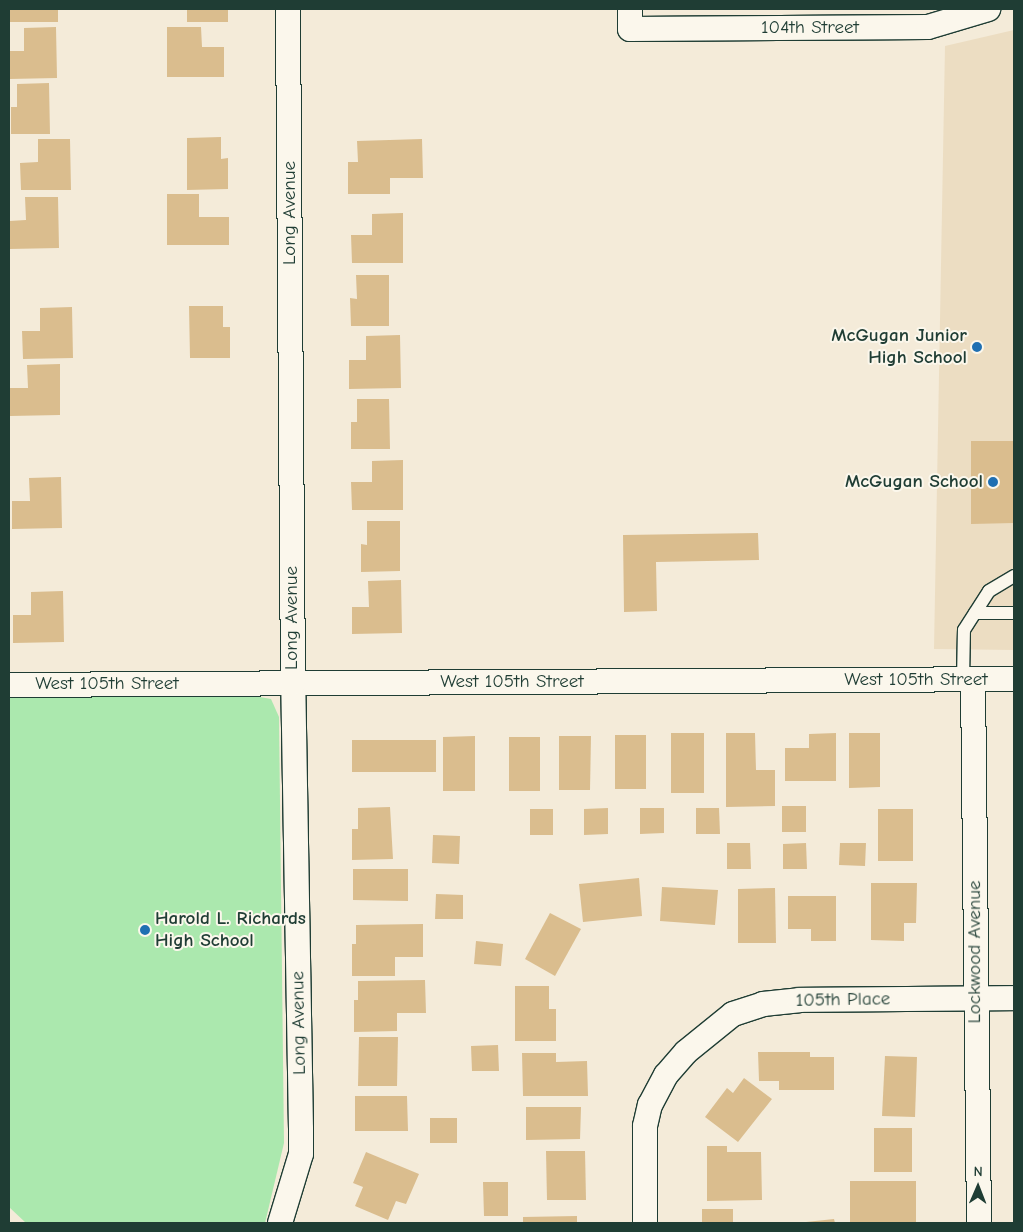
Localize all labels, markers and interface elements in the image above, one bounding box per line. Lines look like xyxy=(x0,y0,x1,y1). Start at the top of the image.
street label: 104th Street xyxy=(761,17,859,39)
street label: Long Avenue xyxy=(279,161,301,265)
place label: McGugan Junior High School xyxy=(831,325,967,369)
marker: McGugan Junior High School xyxy=(971,341,983,353)
place label: McGugan School xyxy=(845,471,983,493)
marker: McGugan School xyxy=(987,476,999,488)
street label: Long Avenue xyxy=(281,566,303,670)
street label: West 105th Street xyxy=(844,669,988,691)
street label: West 105th Street xyxy=(440,671,584,693)
street label: West 105th Street xyxy=(35,673,179,695)
street label: Lockwood Avenue xyxy=(964,881,986,1023)
place label: Harold L. Richards High School xyxy=(155,908,306,952)
marker: Harold L. Richards High School xyxy=(139,924,151,936)
street label: Long Avenue xyxy=(287,971,311,1075)
street label: 105th Place xyxy=(795,988,891,1012)
north arrow xyxy=(953,1162,1003,1212)
text: N xyxy=(974,1163,983,1180)

